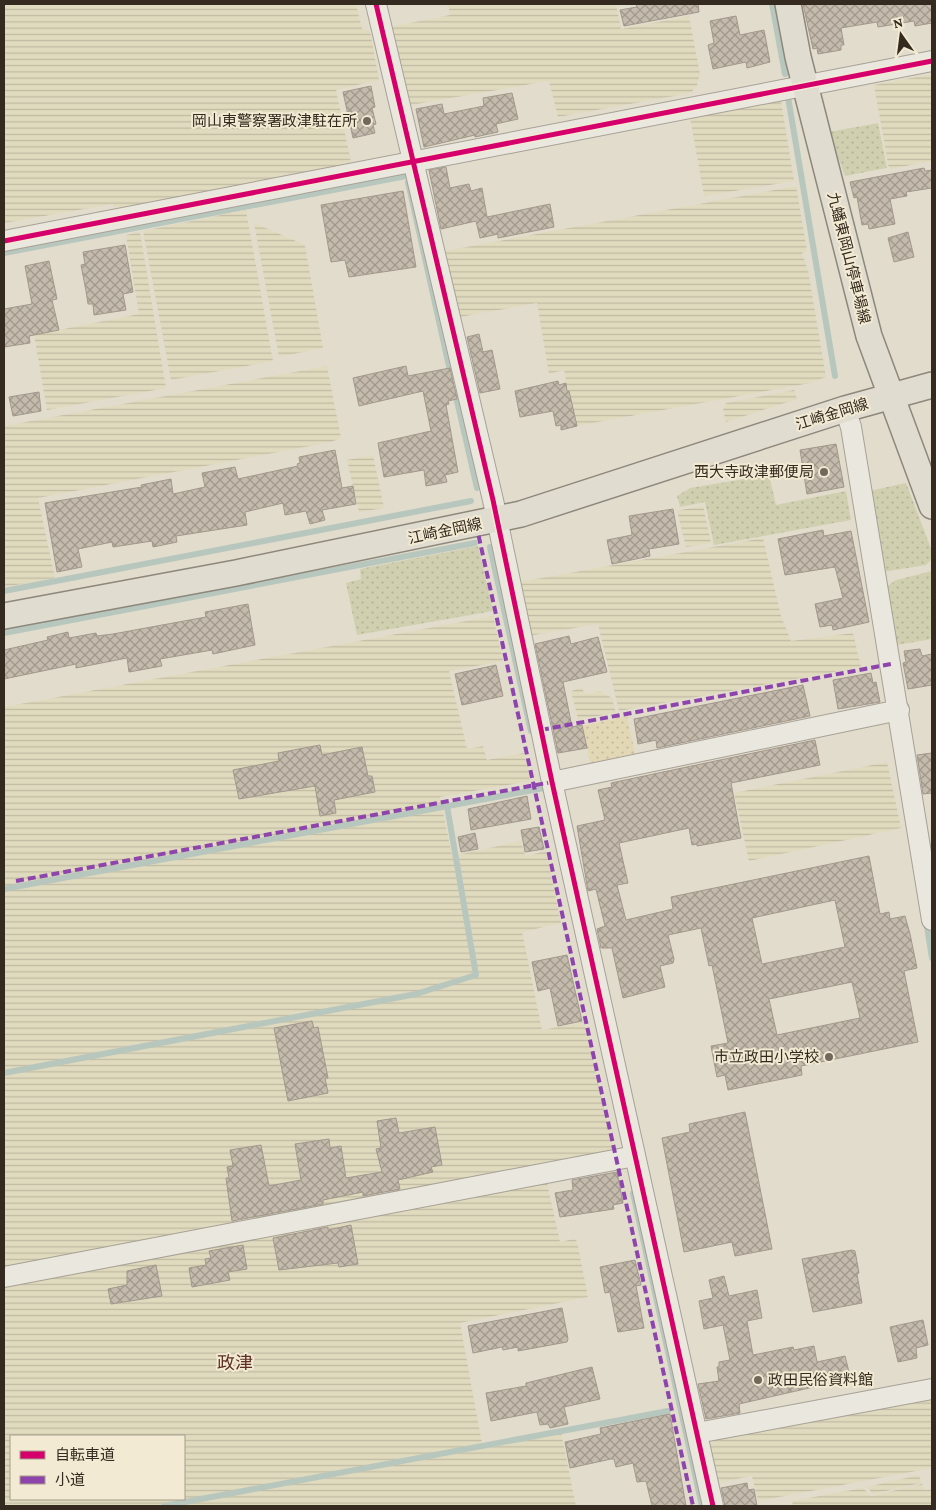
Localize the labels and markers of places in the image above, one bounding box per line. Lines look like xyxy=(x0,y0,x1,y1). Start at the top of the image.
place label: 岡山東警察署政津駐在所 xyxy=(192,113,357,129)
marker: 岡山東警察署政津駐在所 xyxy=(361,115,373,127)
place label: 西大寺政津郵便局 xyxy=(694,464,814,480)
marker: 西大寺政津郵便局 xyxy=(818,466,830,478)
place label: 市立政田小学校 xyxy=(714,1049,819,1065)
marker: 市立政田小学校 xyxy=(823,1051,835,1063)
place label: 政田民俗資料館 xyxy=(768,1371,873,1388)
marker: 政田民俗資料館 xyxy=(752,1374,764,1386)

